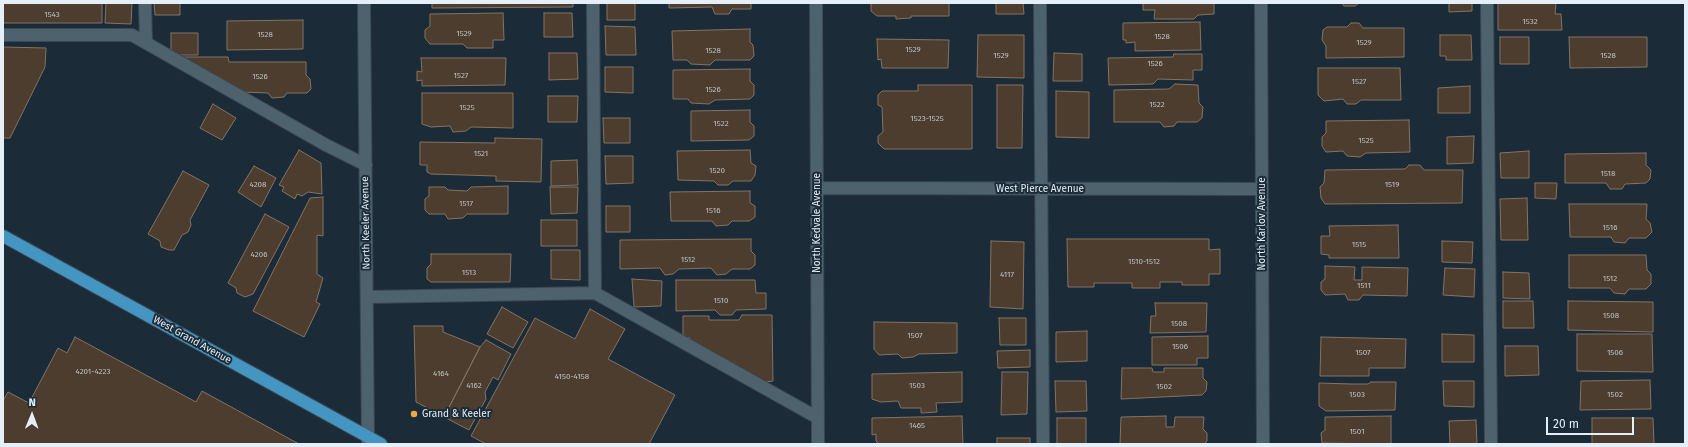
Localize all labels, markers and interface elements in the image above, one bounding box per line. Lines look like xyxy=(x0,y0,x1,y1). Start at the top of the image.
house number: 1543 xyxy=(44,10,60,20)
house number: 1532 xyxy=(1522,17,1538,27)
house number: 1529 xyxy=(456,29,472,39)
house number: 1528 xyxy=(257,30,273,40)
house number: 1528 xyxy=(1154,32,1170,42)
house number: 1529 xyxy=(1356,38,1372,48)
house number: 1529 xyxy=(905,45,921,55)
house number: 1528 xyxy=(705,46,721,56)
house number: 1529 xyxy=(993,51,1009,61)
house number: 1528 xyxy=(1600,51,1616,61)
house number: 1526 xyxy=(1147,59,1163,69)
house number: 1527 xyxy=(454,71,468,81)
house number: 1526 xyxy=(252,72,268,82)
house number: 1527 xyxy=(1352,77,1366,87)
house number: 1526 xyxy=(705,85,721,95)
house number: 1522 xyxy=(1149,100,1165,110)
house number: 1525 xyxy=(459,103,475,113)
house number: 1523-1525 xyxy=(910,114,944,124)
house number: 1522 xyxy=(713,119,729,129)
house number: 1525 xyxy=(1358,136,1374,146)
house number: 1521 xyxy=(474,149,488,159)
house number: 1520 xyxy=(709,166,725,176)
house number: 1518 xyxy=(1601,169,1615,179)
street label: North Kedvale Avenue xyxy=(811,173,823,273)
street label: North Keeler Avenue xyxy=(359,176,373,270)
street label: North Karlov Avenue xyxy=(1256,177,1268,271)
house number: 4208 xyxy=(250,180,266,190)
house number: 1519 xyxy=(1385,180,1399,190)
street label: West Pierce Avenue xyxy=(996,183,1084,195)
house number: 1517 xyxy=(459,199,473,209)
house number: 1516 xyxy=(706,206,720,216)
house number: 1516 xyxy=(1603,223,1617,233)
house number: 1515 xyxy=(1352,240,1366,250)
house number: 4206 xyxy=(251,250,267,260)
house number: 1512 xyxy=(681,255,695,265)
house number: 1510-1512 xyxy=(1128,257,1160,267)
house number: 1513 xyxy=(462,268,476,278)
house number: 4117 xyxy=(1000,270,1014,280)
house number: 1512 xyxy=(1603,274,1617,284)
house number: 1511 xyxy=(1357,281,1371,291)
house number: 1510 xyxy=(714,296,728,306)
house number: 1508 xyxy=(1603,311,1619,321)
street label: West Grand Avenue xyxy=(151,314,233,366)
house number: 1508 xyxy=(1171,319,1187,329)
house number: 1507 xyxy=(907,331,923,341)
house number: 1506 xyxy=(1172,342,1188,352)
house number: 1507 xyxy=(1355,348,1371,358)
house number: 1506 xyxy=(1607,348,1623,358)
house number: 4201-4223 xyxy=(76,367,110,377)
house number: 4164 xyxy=(433,369,449,379)
house number: 4150-4158 xyxy=(555,372,589,382)
house number: 4162 xyxy=(466,381,482,391)
house number: 1503 xyxy=(909,381,925,391)
house number: 1502 xyxy=(1156,382,1172,392)
house number: 1503 xyxy=(1349,390,1365,400)
house number: 1502 xyxy=(1607,390,1623,400)
north arrow xyxy=(12,395,52,435)
text: N xyxy=(28,396,36,409)
place label: Grand & Keeler xyxy=(422,408,491,420)
marker: Grand & Keeler xyxy=(409,409,419,419)
scale bar xyxy=(1548,409,1636,435)
text: 20 m xyxy=(1553,417,1579,431)
house number: 1465 xyxy=(909,421,925,431)
house number: 1501 xyxy=(1349,427,1365,437)

